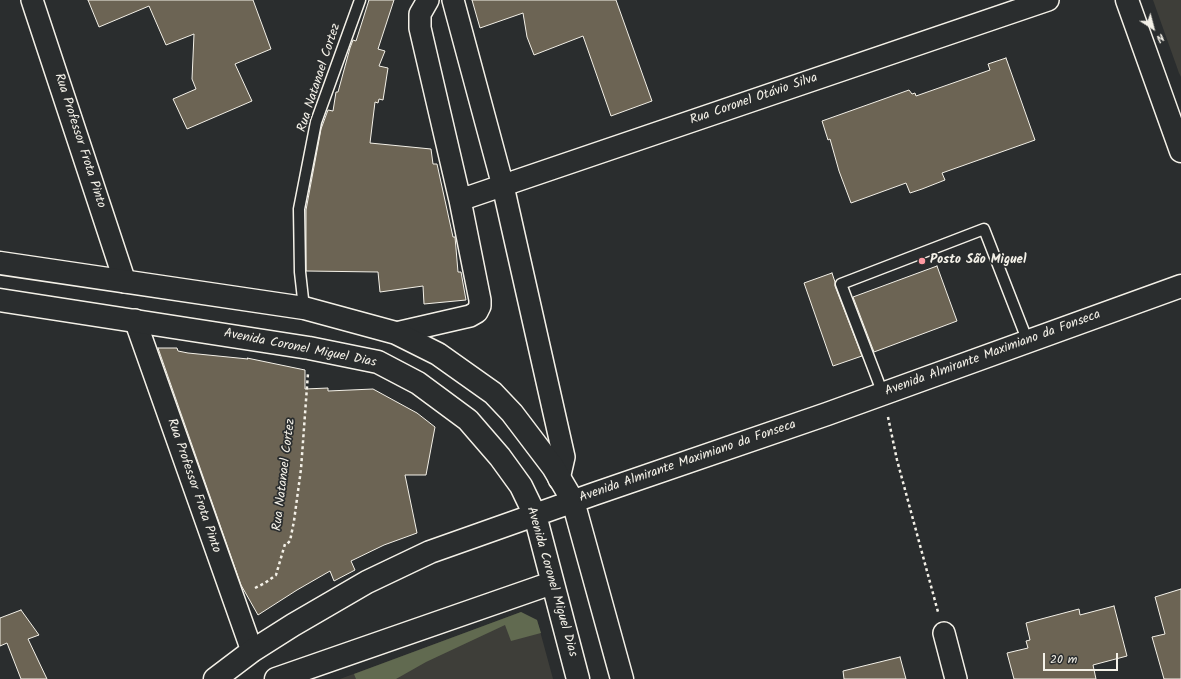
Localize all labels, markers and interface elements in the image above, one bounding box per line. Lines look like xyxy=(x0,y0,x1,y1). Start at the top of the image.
north arrow xyxy=(1133,8,1173,48)
street label: Rua Natanael Cortez xyxy=(295,22,345,134)
text: N xyxy=(1152,28,1168,47)
street label: Rua Coronel Otávio Silva xyxy=(688,71,820,129)
street label: Rua Professor Frota Pinto xyxy=(50,72,108,210)
place label: Posto São Miguel xyxy=(930,253,1026,269)
marker: Posto São Miguel xyxy=(917,256,927,266)
street label: Avenida Almirante Maximiano da Fonseca xyxy=(883,308,1103,400)
street label: Avenida Coronel Miguel Dias xyxy=(222,327,378,371)
street label: Rua Professor Frota Pinto xyxy=(163,417,223,555)
street label: Avenida Almirante Maximiano da Fonseca xyxy=(578,417,798,507)
street label: Rua Natanael Cortez xyxy=(270,418,300,532)
street label: Avenida Coronel Miguel Dias xyxy=(522,505,580,659)
scale bar xyxy=(1045,645,1120,671)
text: 20 m xyxy=(1050,650,1077,669)

